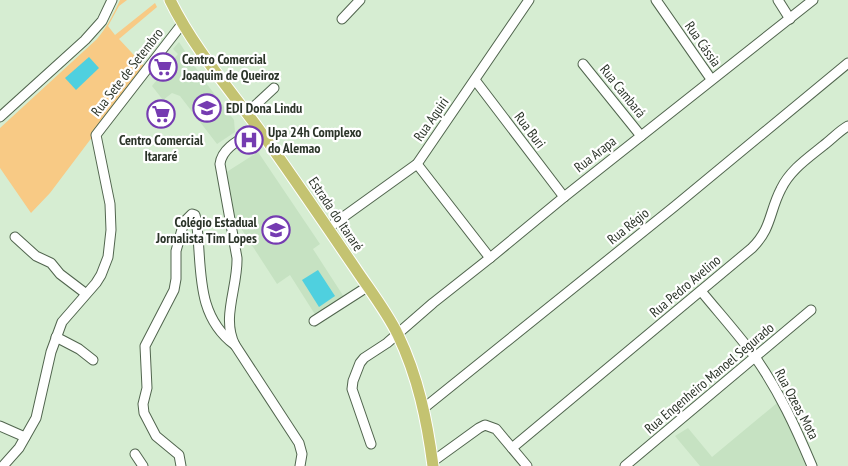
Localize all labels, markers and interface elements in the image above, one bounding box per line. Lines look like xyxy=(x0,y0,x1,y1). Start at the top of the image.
street label: Rua Cássia xyxy=(681,18,725,70)
street label: Rua Sete de Setembro xyxy=(87,24,167,120)
place label: Centro Comercial Joaquim de Queiroz xyxy=(181,50,279,84)
supermarket icon: Centro Comercial Joaquim de Queiroz xyxy=(148,52,178,82)
street label: Rua Cambará xyxy=(596,61,650,121)
school or university icon: EDI Dona Lindu xyxy=(192,93,222,123)
street label: Rua Aquiri xyxy=(409,94,453,144)
supermarket icon: Centro Comercial Itararé xyxy=(146,99,176,129)
place label: EDI Dona Lindu xyxy=(226,99,302,117)
street label: Rua Buri xyxy=(510,108,550,152)
place label: Upa 24h Complexo do Alemao xyxy=(268,123,362,157)
hospital icon: Upa 24h Complexo do Alemao xyxy=(234,125,264,155)
place label: Centro Comercial Itararé xyxy=(119,131,204,165)
street label: Rua Arapa xyxy=(570,132,620,176)
street label: Estrada do Itararé xyxy=(305,174,367,255)
street label: Rua Régio xyxy=(604,204,652,248)
place label: Colégio Estadual Jornalista Tim Lopes xyxy=(155,213,258,247)
school or university icon: Colégio Estadual Jornalista Tim Lopes xyxy=(261,215,291,245)
street label: Rua Pedro Avelino xyxy=(646,251,724,321)
street label: Rua Engenheiro Manoel Segurado xyxy=(641,319,777,437)
street label: Rua Ozeas Mota xyxy=(771,366,823,442)

